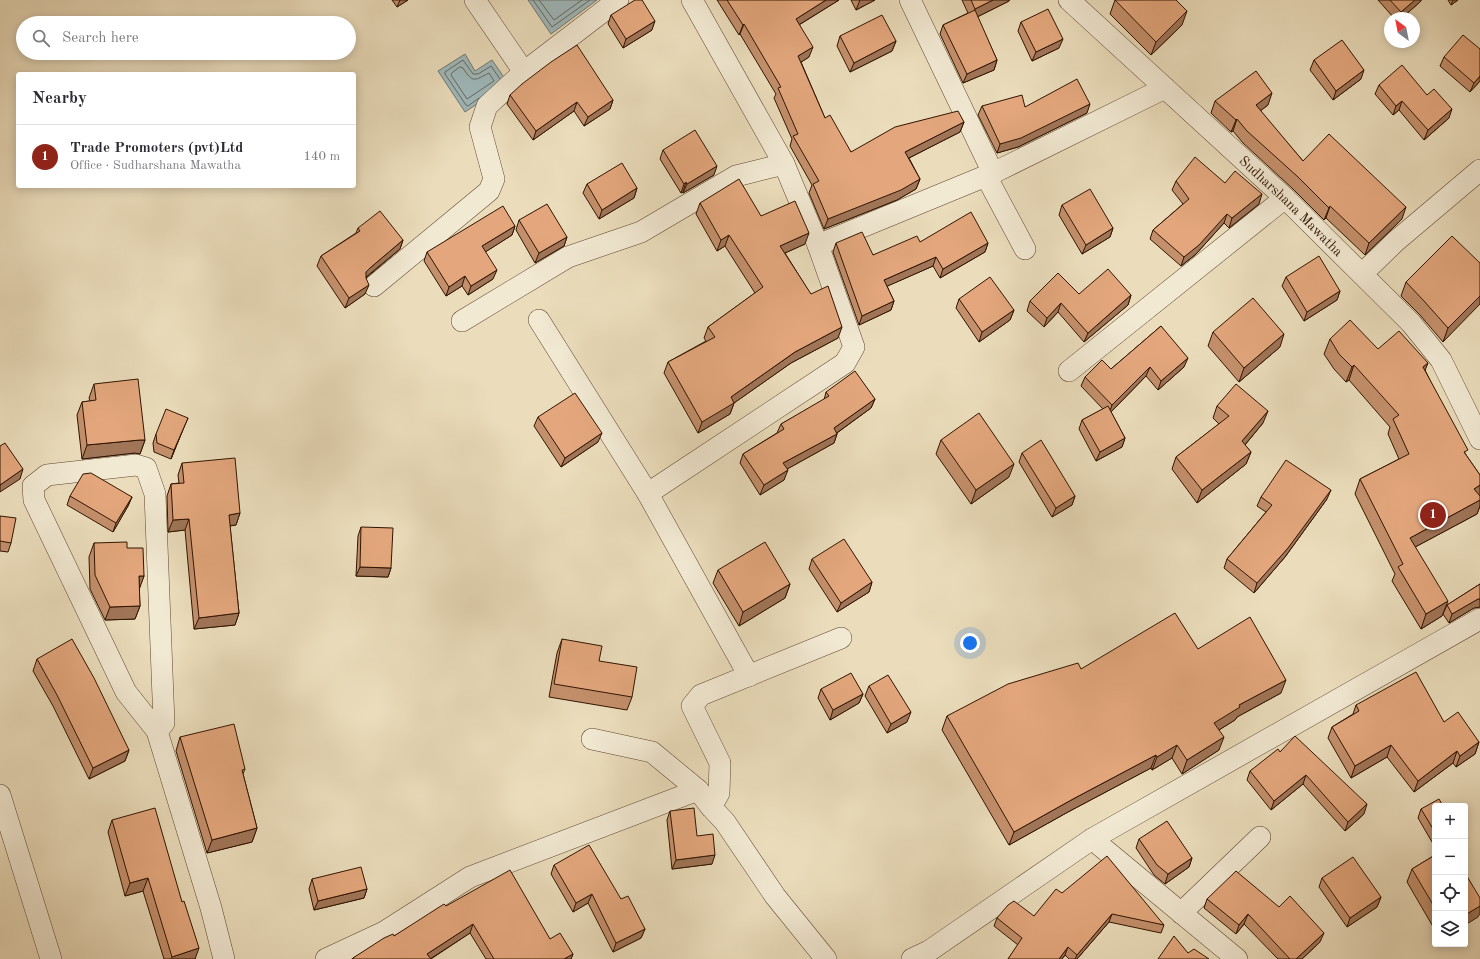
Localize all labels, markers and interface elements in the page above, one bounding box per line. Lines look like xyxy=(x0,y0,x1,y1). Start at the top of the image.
north arrow xyxy=(1384,12,1420,48)
search box xyxy=(16,16,356,60)
icon: search xyxy=(30,27,52,49)
text: Search here xyxy=(62,31,139,46)
text: Nearby xyxy=(32,90,87,107)
text: Trade Promoters (pvt)Ltd xyxy=(70,141,243,156)
text: 1 xyxy=(41,150,49,163)
text: 140 m xyxy=(303,150,340,163)
street label: Sudharshana Mawatha xyxy=(1236,154,1345,259)
text: Office · Sudharshana Mawatha xyxy=(70,159,241,172)
pin: 1 xyxy=(1420,500,1446,530)
your location xyxy=(960,633,980,653)
map controls xyxy=(1432,803,1468,947)
button: + xyxy=(1432,803,1468,839)
button: − xyxy=(1432,839,1468,875)
button: locate xyxy=(1432,875,1468,911)
button: layers xyxy=(1432,911,1468,947)

